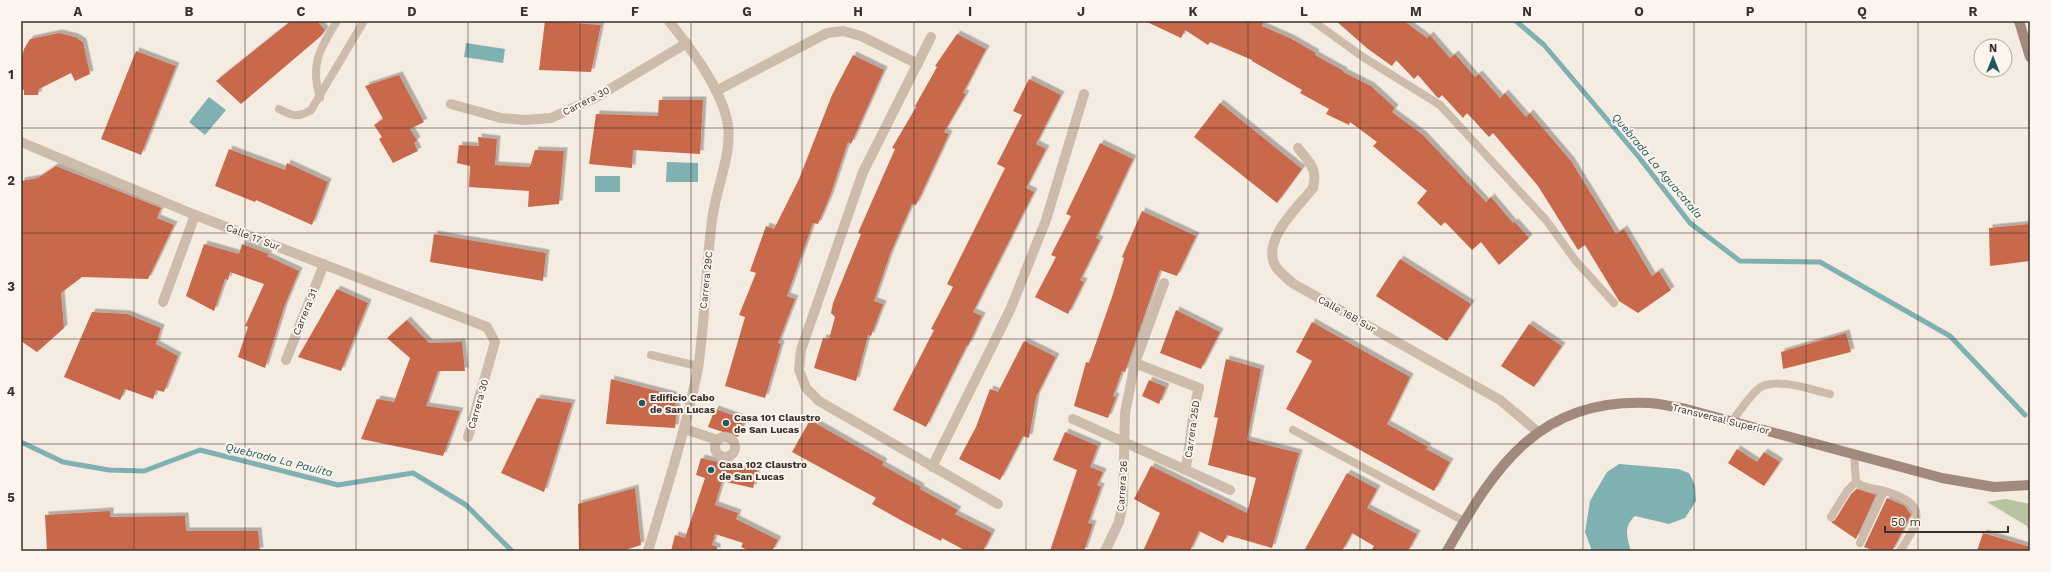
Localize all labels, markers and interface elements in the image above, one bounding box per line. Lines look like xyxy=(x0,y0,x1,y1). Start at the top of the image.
text: A xyxy=(74,4,83,19)
text: B xyxy=(185,4,194,19)
text: C xyxy=(297,4,306,19)
text: D xyxy=(407,4,417,19)
text: E xyxy=(520,4,528,19)
text: F xyxy=(631,4,639,19)
text: G xyxy=(742,4,752,19)
text: H xyxy=(853,4,863,19)
text: I xyxy=(968,4,972,19)
text: J xyxy=(1077,4,1085,19)
text: K xyxy=(1188,4,1198,19)
text: L xyxy=(1300,4,1308,19)
text: M xyxy=(1410,4,1422,19)
text: N xyxy=(1522,4,1532,19)
text: O xyxy=(1634,4,1644,19)
text: P xyxy=(1746,4,1755,19)
text: Q xyxy=(1857,4,1867,19)
text: R xyxy=(1969,4,1978,19)
north arrow xyxy=(1973,38,2013,78)
text: N xyxy=(1989,42,1997,55)
text: 1 xyxy=(8,67,14,82)
street label: Carrera 30 xyxy=(561,84,611,118)
water label: Quebrada La Aguacatala xyxy=(1609,111,1705,221)
text: 2 xyxy=(7,173,15,188)
street label: Calle 17 Sur xyxy=(224,222,282,252)
street label: Carrera 29C xyxy=(698,250,715,309)
text: 3 xyxy=(7,279,15,294)
street label: Carrera 31 xyxy=(291,287,319,337)
street label: Calle 16B Sur xyxy=(1316,294,1378,334)
street label: Carrera 30 xyxy=(466,378,490,430)
text: 4 xyxy=(7,384,16,399)
place label: Edificio Cabo de San Lucas xyxy=(650,392,716,415)
marker: Edificio Cabo de San Lucas xyxy=(637,398,647,408)
street label: Carrera 25D xyxy=(1183,400,1201,458)
street label: Transversal Superior xyxy=(1671,402,1771,436)
place label: Casa 101 Claustro de San Lucas xyxy=(734,412,820,435)
marker: Casa 101 Claustro de San Lucas xyxy=(721,418,731,428)
water label: Quebrada La Paulita xyxy=(224,440,334,480)
place label: Casa 102 Claustro de San Lucas xyxy=(719,459,807,482)
street label: Carrera 26 xyxy=(1115,460,1129,512)
marker: Casa 102 Claustro de San Lucas xyxy=(706,465,716,475)
text: 5 xyxy=(7,490,15,505)
scale bar xyxy=(1885,508,2008,534)
text: 50 m xyxy=(1891,515,1921,529)

